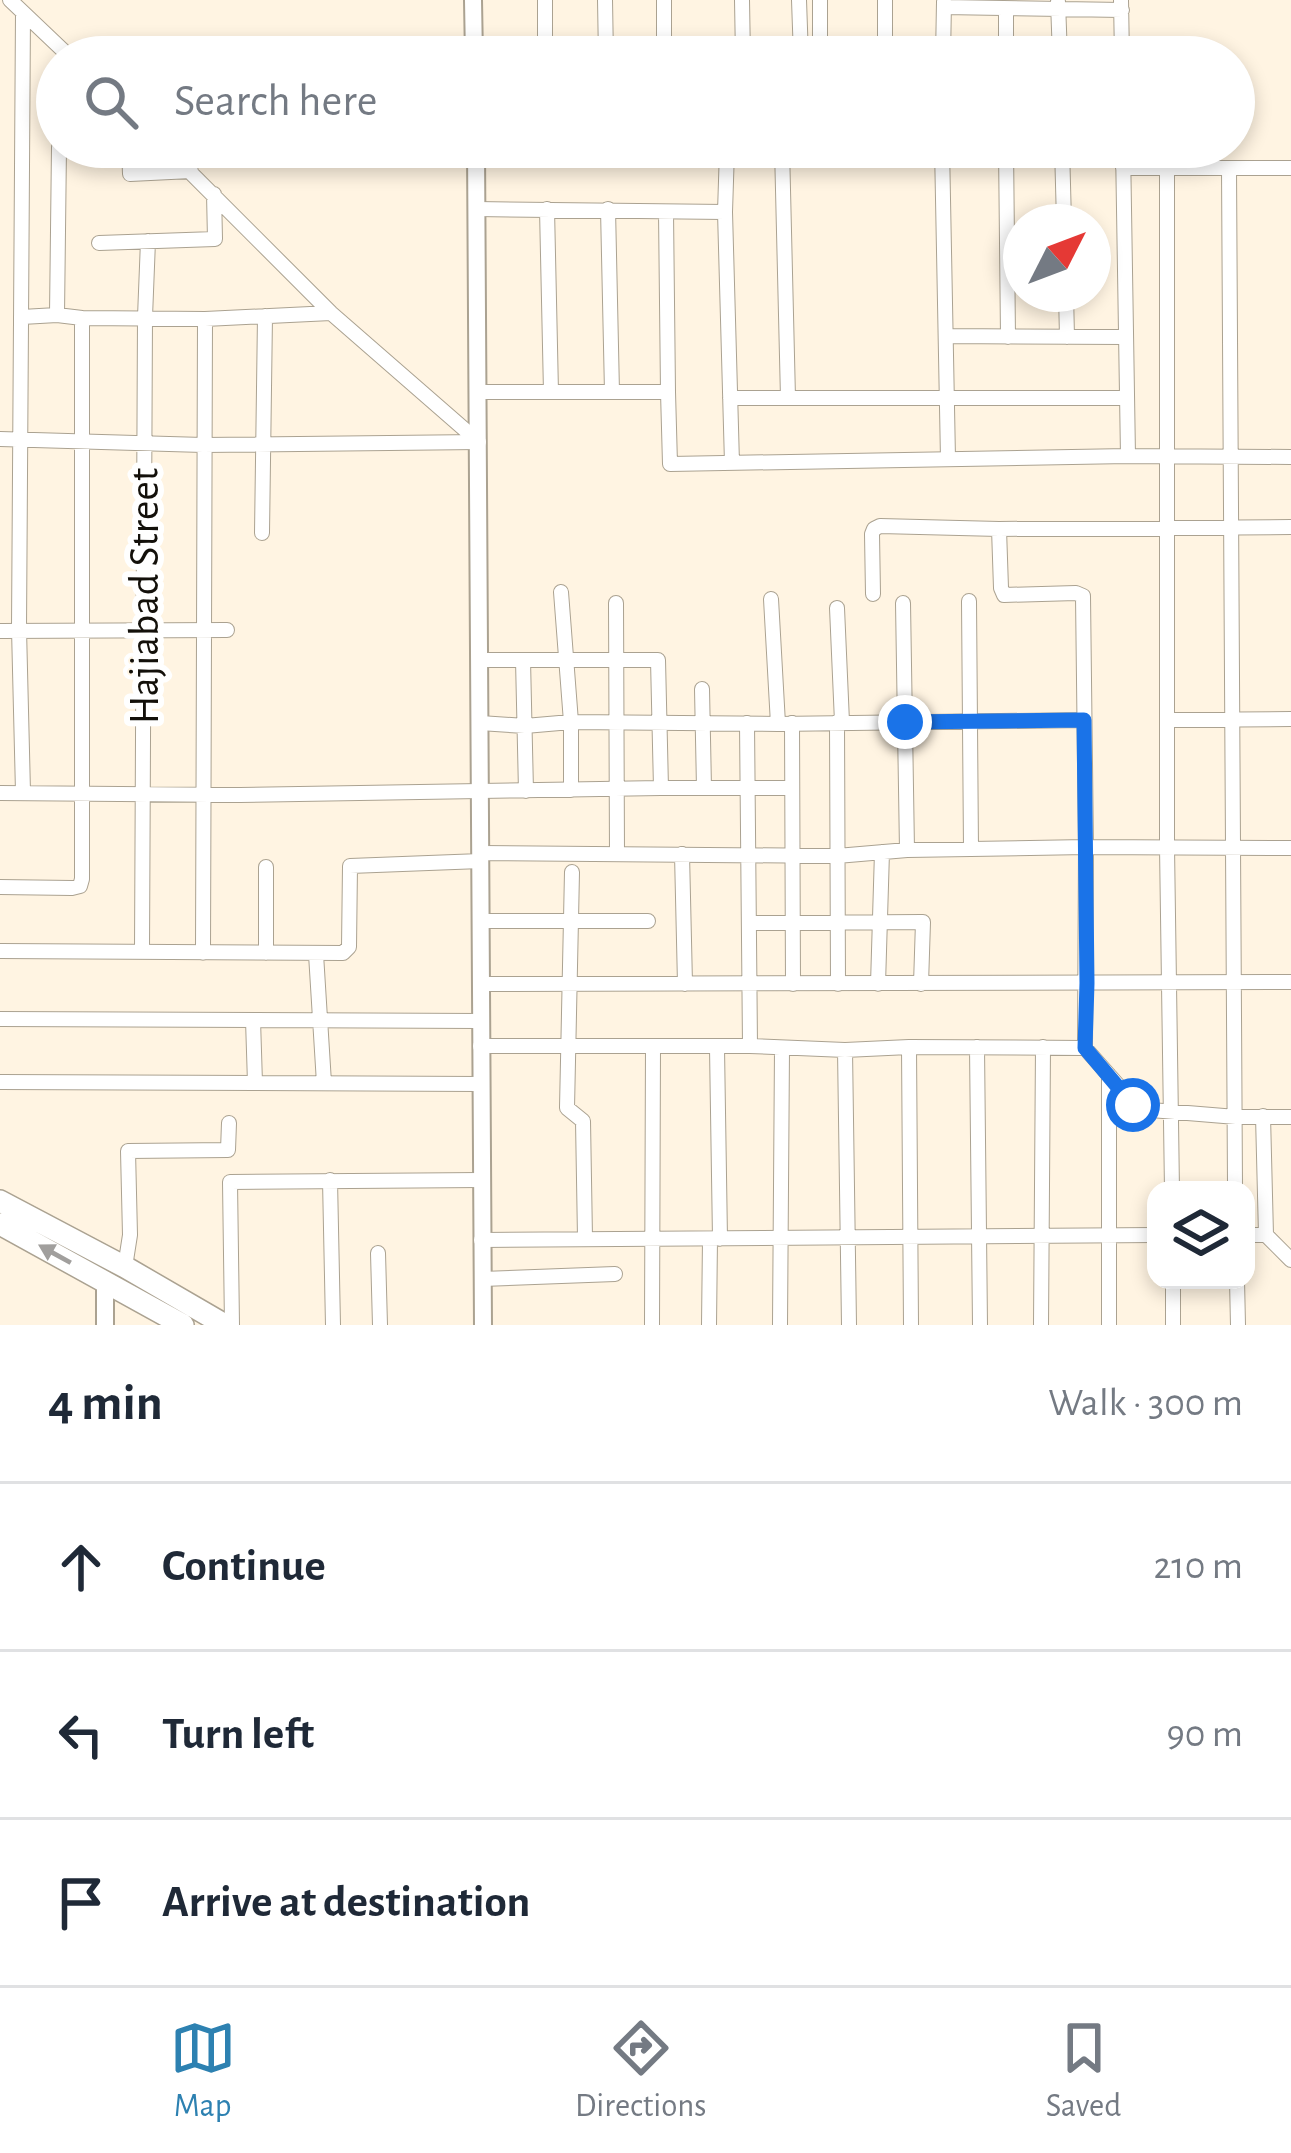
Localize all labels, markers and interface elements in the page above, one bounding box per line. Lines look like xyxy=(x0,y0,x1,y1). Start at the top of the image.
search box xyxy=(36,36,1255,168)
icon: search xyxy=(78,69,144,135)
text: Search here xyxy=(174,79,377,124)
north arrow xyxy=(1003,204,1111,312)
street label: Hajiabad Street xyxy=(124,468,166,724)
route end xyxy=(878,695,932,749)
route start xyxy=(1106,1078,1160,1132)
map controls xyxy=(1147,1181,1255,1289)
button: layers xyxy=(1147,1181,1255,1289)
one-way arrow xyxy=(37,1244,72,1265)
text: 4 min xyxy=(48,1378,163,1429)
text: Walk · 300 m xyxy=(1048,1384,1243,1423)
icon: ahead xyxy=(48,1534,114,1600)
text: Continue xyxy=(162,1544,326,1589)
text: 210 m xyxy=(1154,1547,1243,1586)
icon: left xyxy=(48,1702,114,1768)
text: Turn left xyxy=(162,1712,314,1757)
text: 90 m xyxy=(1166,1715,1243,1754)
icon: arrive xyxy=(48,1870,114,1936)
text: Arrive at destination xyxy=(162,1880,530,1925)
tab: Map xyxy=(170,2015,236,2127)
tab: Directions xyxy=(575,2015,706,2127)
tab: Saved xyxy=(1046,2015,1121,2127)

